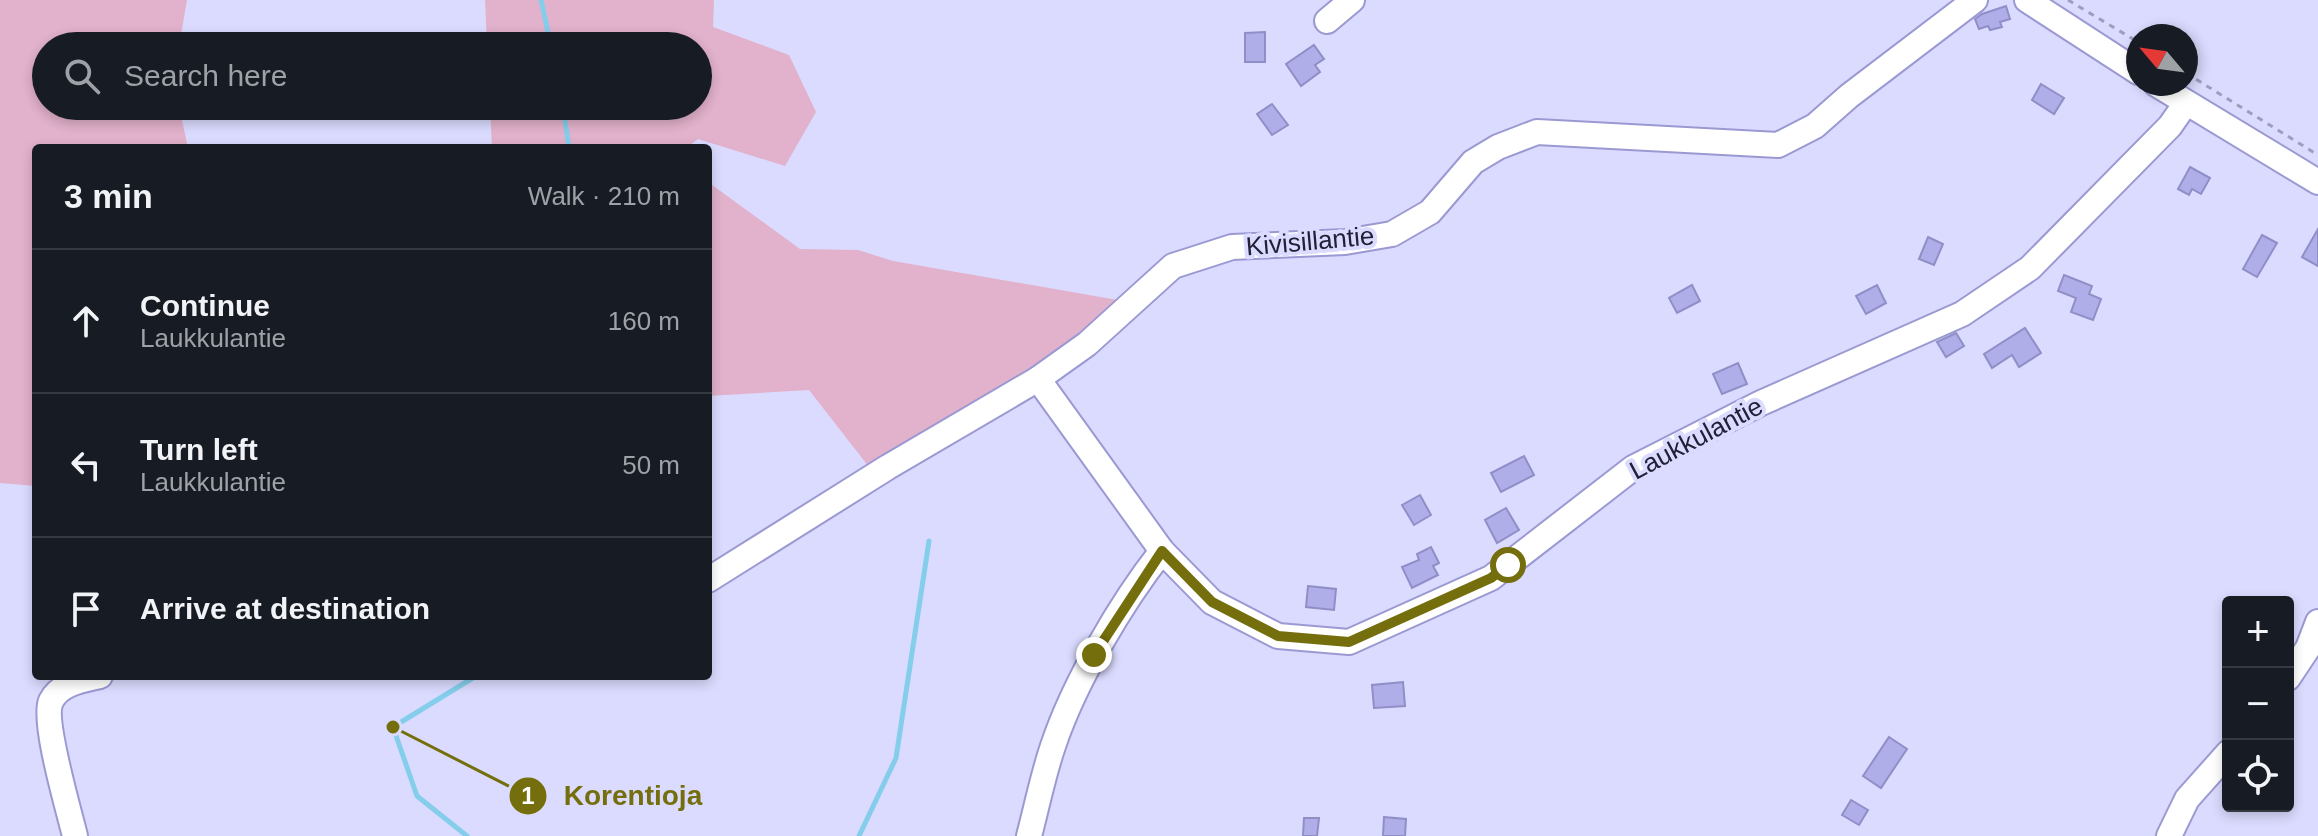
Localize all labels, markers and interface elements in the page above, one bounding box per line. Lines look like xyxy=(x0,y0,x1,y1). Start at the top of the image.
north arrow xyxy=(2126,24,2198,96)
search box xyxy=(32,32,712,120)
icon: search xyxy=(60,54,104,98)
text: Search here xyxy=(124,59,287,92)
text: 3 min xyxy=(64,177,153,215)
text: Walk · 210 m xyxy=(528,181,680,211)
street label: Kivisillantie xyxy=(1245,220,1375,262)
text: Continue xyxy=(140,289,270,322)
icon: ahead xyxy=(64,299,108,343)
text: 160 m xyxy=(608,306,680,336)
text: Laukkulantie xyxy=(140,323,286,353)
street label: Laukkulantie xyxy=(1625,390,1767,486)
text: Turn left xyxy=(140,433,258,466)
icon: left xyxy=(64,443,108,487)
text: 50 m xyxy=(622,450,680,480)
text: Laukkulantie xyxy=(140,467,286,497)
route start xyxy=(1490,547,1526,583)
icon: arrive xyxy=(64,587,108,631)
text: Arrive at destination xyxy=(140,592,430,625)
map controls xyxy=(2222,596,2294,812)
button: + xyxy=(2222,596,2294,668)
route end xyxy=(1076,637,1112,673)
button: − xyxy=(2222,668,2294,740)
button: locate xyxy=(2222,740,2294,812)
callout: Korentioja xyxy=(508,770,718,822)
text: Korentioja xyxy=(564,780,703,811)
text: 1 xyxy=(521,782,535,809)

